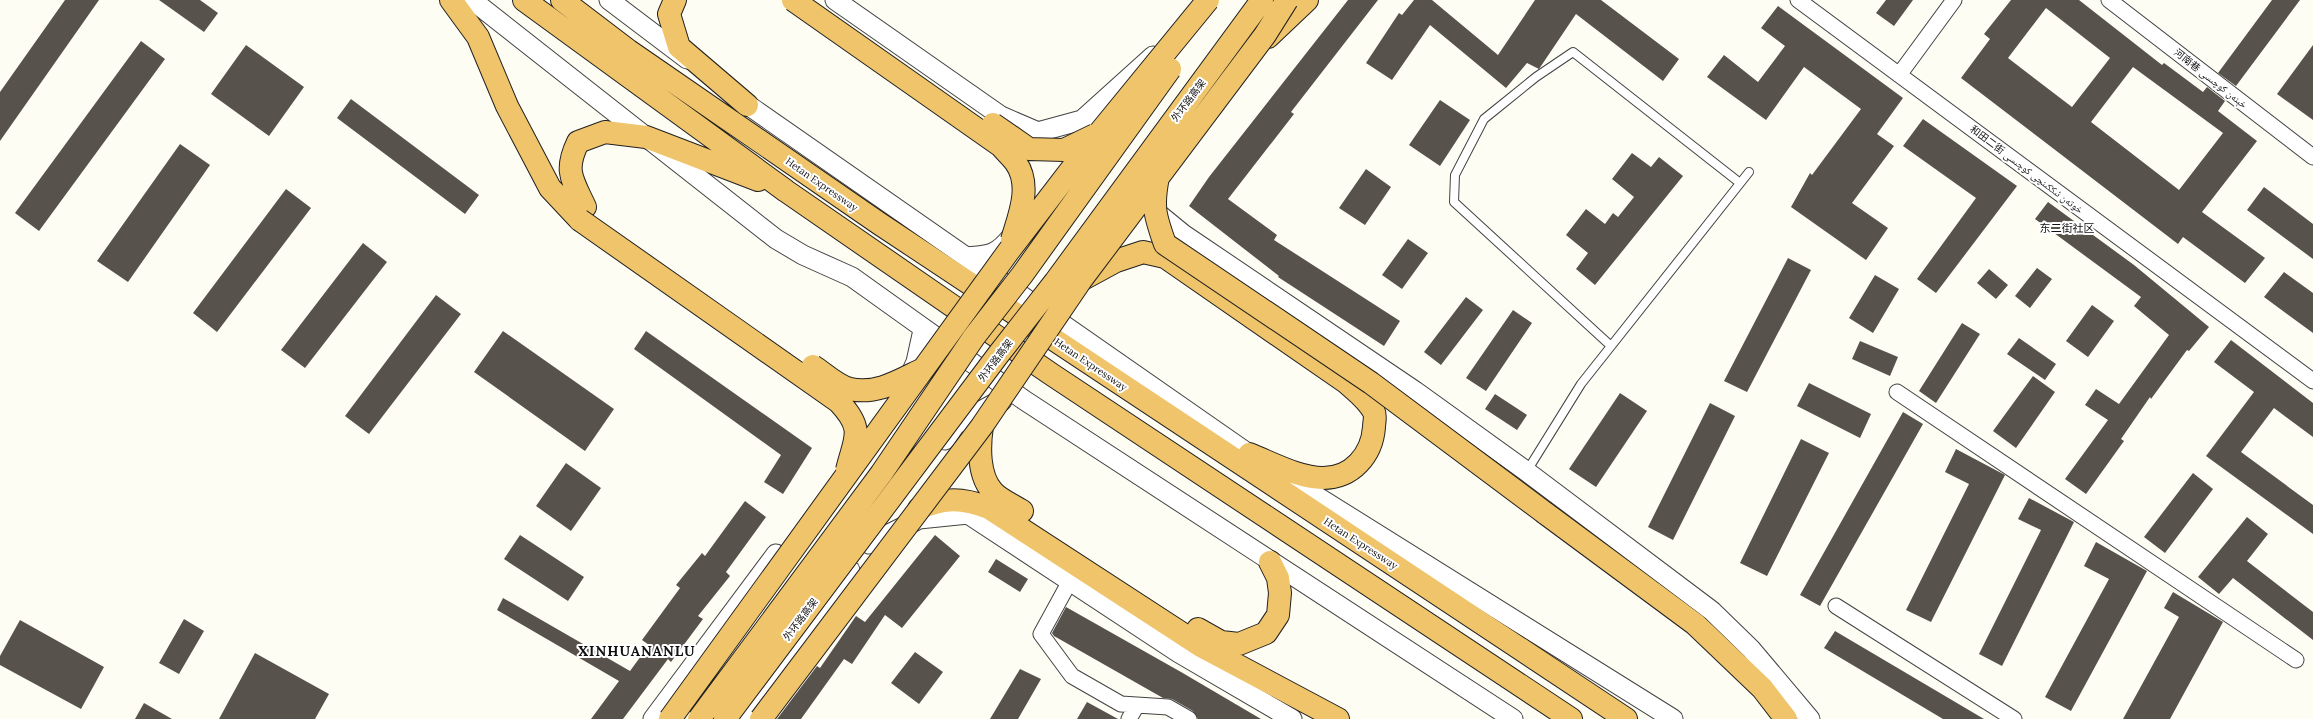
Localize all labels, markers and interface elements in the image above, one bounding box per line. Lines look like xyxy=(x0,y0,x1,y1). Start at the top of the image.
street label: 河南巷 خېنەن كوچىسى xyxy=(2171,46,2250,111)
street label: 外环路高架 xyxy=(1168,76,1209,124)
street label: 和田二街 خوتەن ئىككىنچى كوچىسى xyxy=(1967,123,2086,217)
street label: Hetan Expressway xyxy=(783,155,861,215)
district label: 东二街社区 xyxy=(2040,221,2095,235)
street label: Hetan Expressway xyxy=(1052,335,1130,394)
street label: 外环路高架 xyxy=(975,336,1016,384)
street label: Hetan Expressway xyxy=(1321,515,1401,573)
street label: 外环路高架 xyxy=(780,595,821,643)
district label: XINHUANANLU xyxy=(578,642,696,660)

